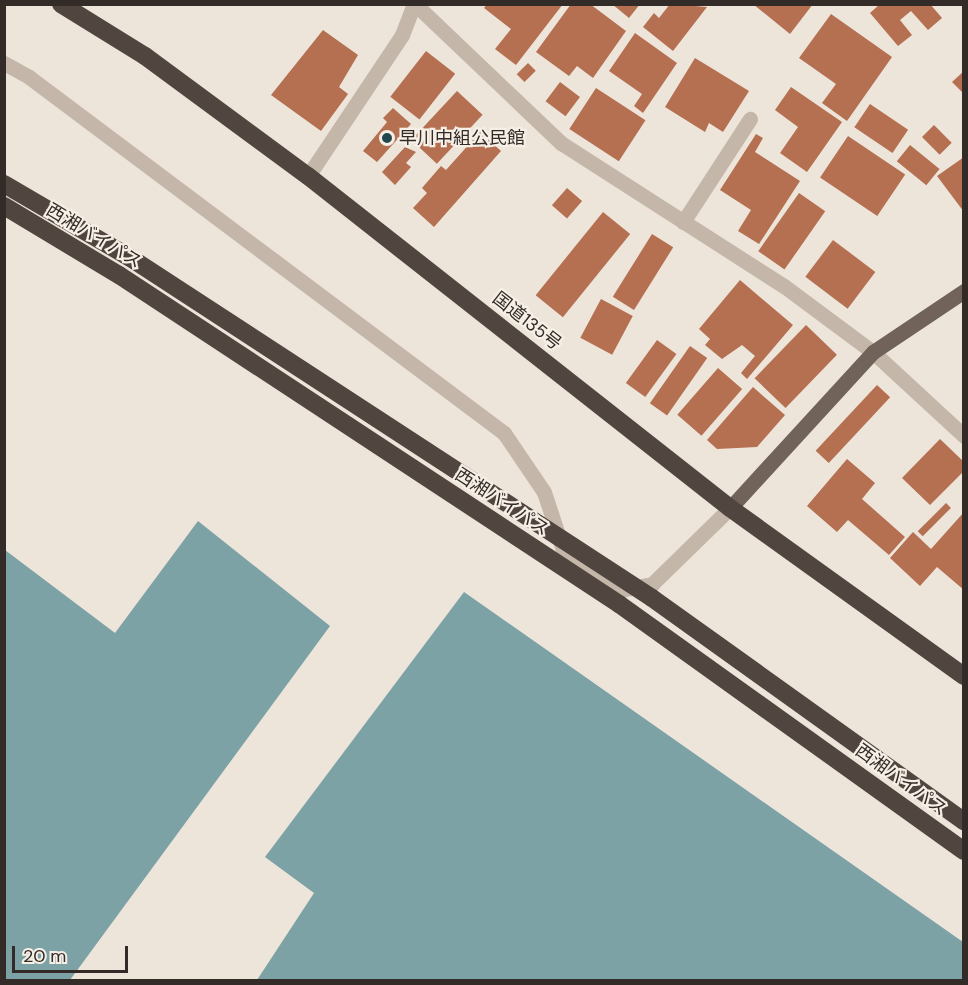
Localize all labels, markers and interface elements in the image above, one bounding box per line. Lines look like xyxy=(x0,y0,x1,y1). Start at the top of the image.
place label: 早川中組公民館 xyxy=(399,127,525,149)
marker: 早川中組公民館 xyxy=(380,131,394,145)
street label: 西湘バイパス xyxy=(42,199,146,273)
street label: 国道135号 xyxy=(488,287,566,355)
street label: 西湘バイパス xyxy=(451,464,553,540)
street label: 西湘バイパス xyxy=(851,740,951,820)
scale bar xyxy=(15,934,130,972)
text: 20 m xyxy=(23,944,66,968)

